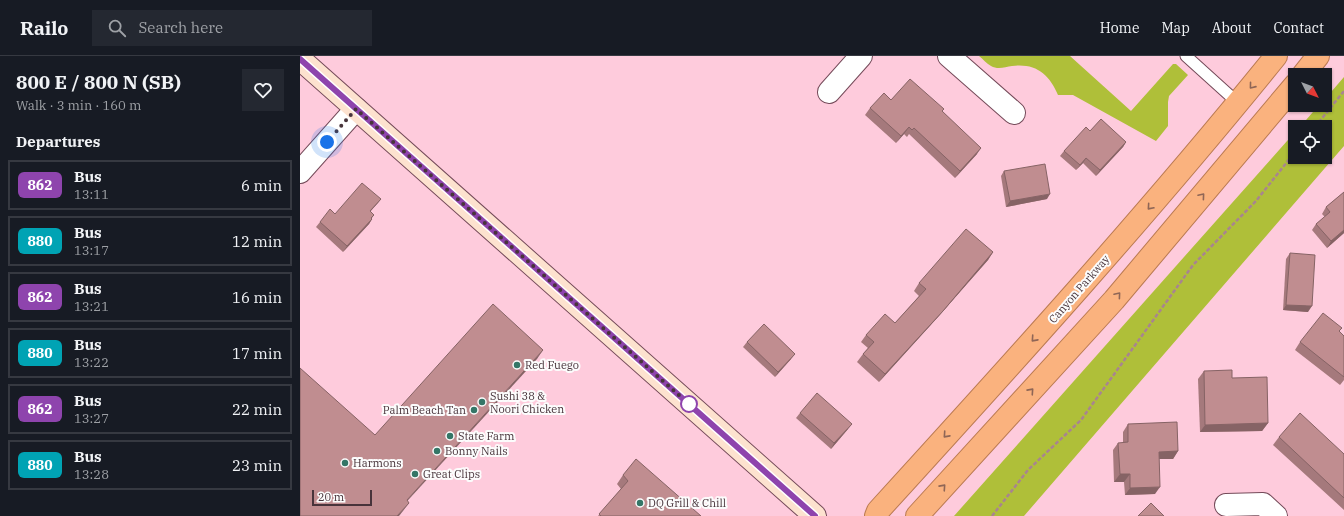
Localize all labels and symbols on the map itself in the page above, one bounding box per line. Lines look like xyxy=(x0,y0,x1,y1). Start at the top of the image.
north arrow xyxy=(1288,68,1332,112)
one-way arrow xyxy=(1249,82,1256,89)
your location xyxy=(317,132,337,152)
one-way arrow xyxy=(1198,193,1205,200)
one-way arrow xyxy=(1147,202,1154,210)
street label: Canyon Parkway xyxy=(1046,252,1112,326)
one-way arrow xyxy=(1113,292,1120,299)
one-way arrow xyxy=(1031,334,1038,342)
place label: Red Fuego xyxy=(525,358,579,372)
marker: Red Fuego xyxy=(512,360,522,370)
one-way arrow xyxy=(1026,388,1034,396)
place label: Sushi 38 & Noori Chicken xyxy=(490,389,564,416)
unlabelled marker xyxy=(680,395,698,413)
marker: Sushi 38 & Noori Chicken xyxy=(477,397,487,407)
place label: Palm Beach Tan xyxy=(383,403,466,417)
marker: Palm Beach Tan xyxy=(469,405,479,415)
place label: State Farm xyxy=(458,429,515,443)
marker: State Farm xyxy=(445,431,455,441)
one-way arrow xyxy=(944,431,951,438)
place label: Bonny Nails xyxy=(445,444,508,458)
marker: Bonny Nails xyxy=(432,446,442,456)
place label: Harmons xyxy=(353,456,402,470)
marker: Harmons xyxy=(340,458,350,468)
place label: Great Clips xyxy=(423,467,480,481)
marker: Great Clips xyxy=(410,469,420,479)
one-way arrow xyxy=(939,484,946,492)
scale bar xyxy=(312,488,372,507)
place label: DQ Grill & Chill xyxy=(648,496,726,510)
marker: DQ Grill & Chill xyxy=(635,498,645,508)

